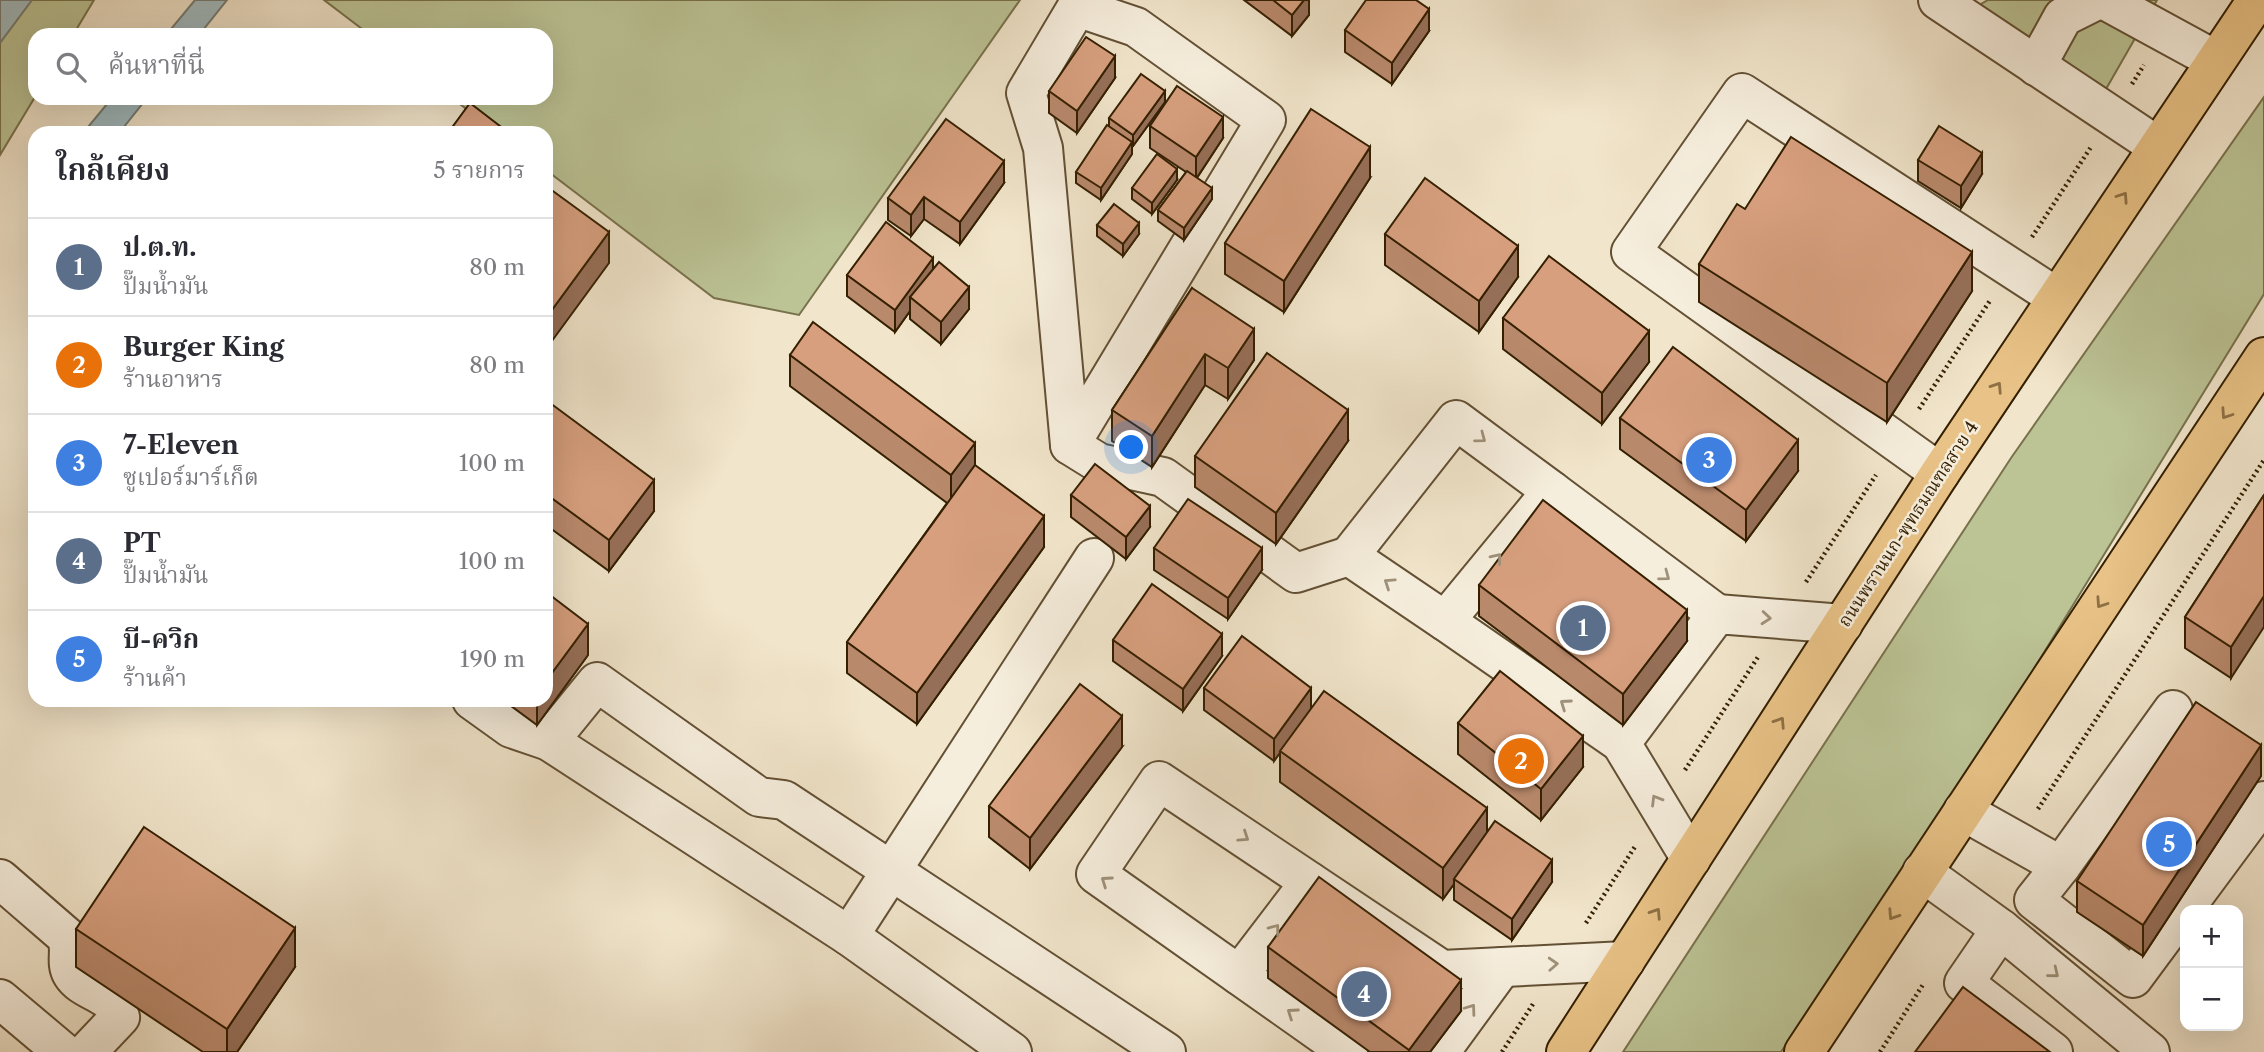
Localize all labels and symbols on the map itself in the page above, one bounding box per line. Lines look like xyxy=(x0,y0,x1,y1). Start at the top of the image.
one-way arrow xyxy=(2115,192,2127,205)
one-way arrow xyxy=(1989,382,2001,395)
one-way arrow xyxy=(2222,406,2235,419)
street label: ถนนพรานนก-พุทธมณฑลสาย 4 xyxy=(1833,417,1984,631)
your location xyxy=(1114,430,1148,464)
one-way arrow xyxy=(1473,430,1486,443)
pin: 3 xyxy=(1686,434,1732,486)
one-way arrow xyxy=(1489,553,1501,566)
one-way arrow xyxy=(1658,567,1670,580)
one-way arrow xyxy=(1384,579,1397,591)
one-way arrow xyxy=(2096,595,2109,608)
pin: 1 xyxy=(1560,602,1606,654)
one-way arrow xyxy=(1761,610,1772,625)
one-way arrow xyxy=(1560,700,1573,712)
one-way arrow xyxy=(1772,716,1785,729)
pin: 2 xyxy=(1498,735,1544,787)
one-way arrow xyxy=(1651,795,1664,808)
pin: 5 xyxy=(2146,818,2192,870)
one-way arrow xyxy=(1236,829,1249,842)
one-way arrow xyxy=(1101,877,1114,890)
one-way arrow xyxy=(1648,907,1661,920)
one-way arrow xyxy=(1889,907,1902,920)
one-way arrow xyxy=(1266,924,1279,936)
one-way arrow xyxy=(1548,957,1559,972)
one-way arrow xyxy=(2046,964,2058,977)
pin: 4 xyxy=(1341,968,1387,1020)
one-way arrow xyxy=(1462,1005,1475,1017)
one-way arrow xyxy=(1287,1009,1300,1021)

